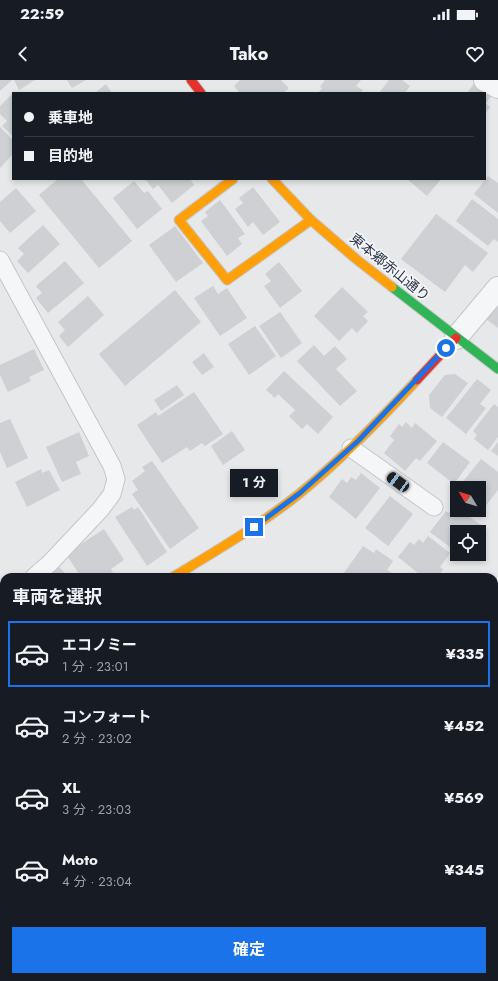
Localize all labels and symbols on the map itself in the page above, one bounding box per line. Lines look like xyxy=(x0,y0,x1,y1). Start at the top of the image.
street label: 東本郷赤山通り xyxy=(346,228,434,306)
route start xyxy=(437,339,455,357)
callout: 1 分 xyxy=(230,469,278,497)
car xyxy=(385,470,411,494)
north arrow xyxy=(450,481,486,517)
route end xyxy=(245,518,263,536)

